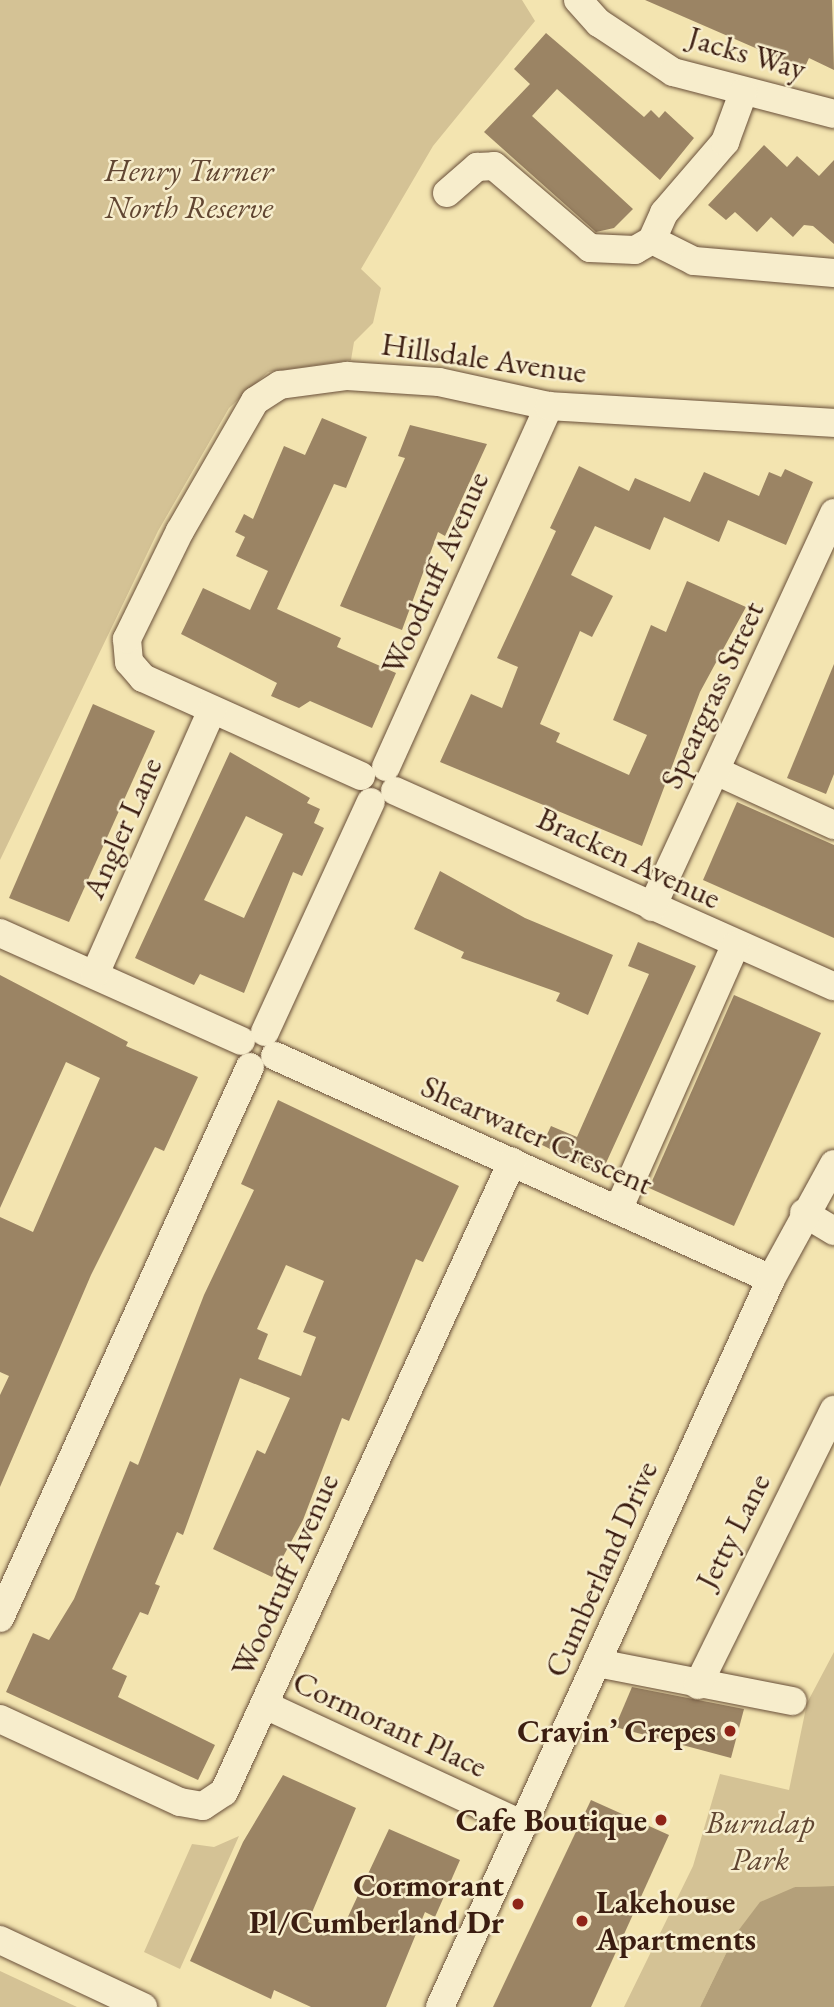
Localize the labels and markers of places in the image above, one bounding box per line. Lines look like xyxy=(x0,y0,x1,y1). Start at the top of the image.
place label: Cravin’ Crepes xyxy=(517,1712,716,1750)
marker: Cravin’ Crepes xyxy=(722,1723,738,1739)
place label: Cafe Boutique xyxy=(456,1801,647,1839)
marker: Cafe Boutique xyxy=(653,1812,669,1828)
place label: Cormorant Pl/Cumberland Dr xyxy=(249,1867,504,1942)
place label: Lakehouse Apartments xyxy=(596,1884,756,1959)
marker: Cormorant Pl/Cumberland Dr xyxy=(510,1896,526,1912)
marker: Lakehouse Apartments xyxy=(574,1913,590,1929)

